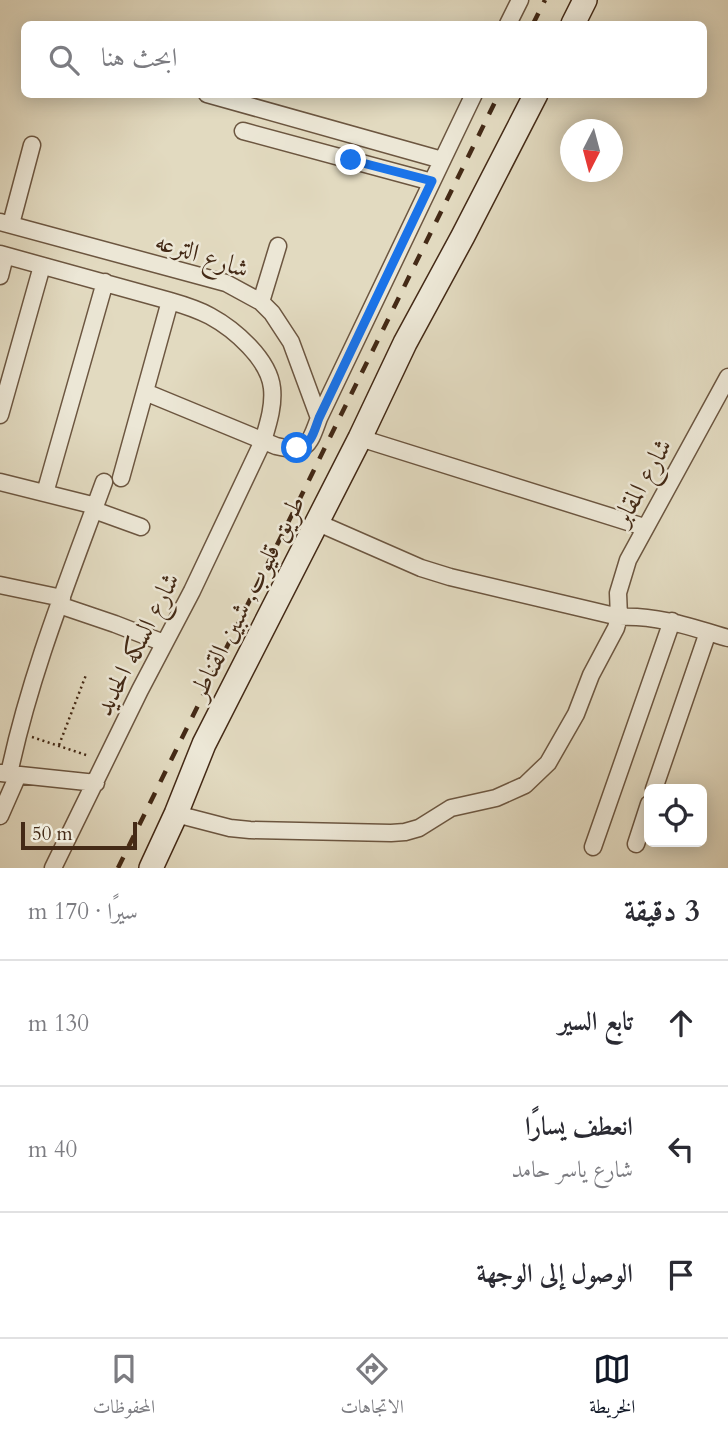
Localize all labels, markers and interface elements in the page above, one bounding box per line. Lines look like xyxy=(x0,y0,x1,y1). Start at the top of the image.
search box xyxy=(21,21,707,98)
text: ابحث هنا xyxy=(101,40,177,75)
icon: search xyxy=(45,41,83,79)
north arrow xyxy=(560,119,623,182)
route end xyxy=(335,144,366,175)
street label: شارع الترعه xyxy=(149,223,253,290)
route start xyxy=(281,432,312,463)
street label: شارع المقابر xyxy=(602,432,684,537)
street label: طريق قليوب, شبين القناطر xyxy=(179,489,313,707)
street label: شارع السكه الحديد xyxy=(86,567,192,723)
map controls xyxy=(644,784,707,847)
button: locate xyxy=(644,784,707,847)
scale bar xyxy=(21,819,136,851)
text: 50 m xyxy=(32,821,73,847)
text: 3 دقيقة xyxy=(624,891,700,932)
text: سيرًا · 170 m xyxy=(28,896,138,927)
text: تابع السير xyxy=(558,1004,633,1039)
icon: ahead xyxy=(662,1004,700,1042)
text: 130 m xyxy=(28,1008,89,1039)
text: انعطف يسارًا xyxy=(525,1109,633,1144)
icon: left xyxy=(662,1130,700,1168)
text: 40 m xyxy=(28,1134,77,1165)
text: شارع ياسر حامد xyxy=(511,1154,633,1185)
text: الوصول إلى الوجهة xyxy=(477,1256,633,1291)
icon: arrive xyxy=(662,1256,700,1294)
tab: المحفوظات xyxy=(93,1350,155,1425)
tab: الاتجاهات xyxy=(340,1350,404,1425)
tab: الخريطة xyxy=(589,1350,635,1425)

